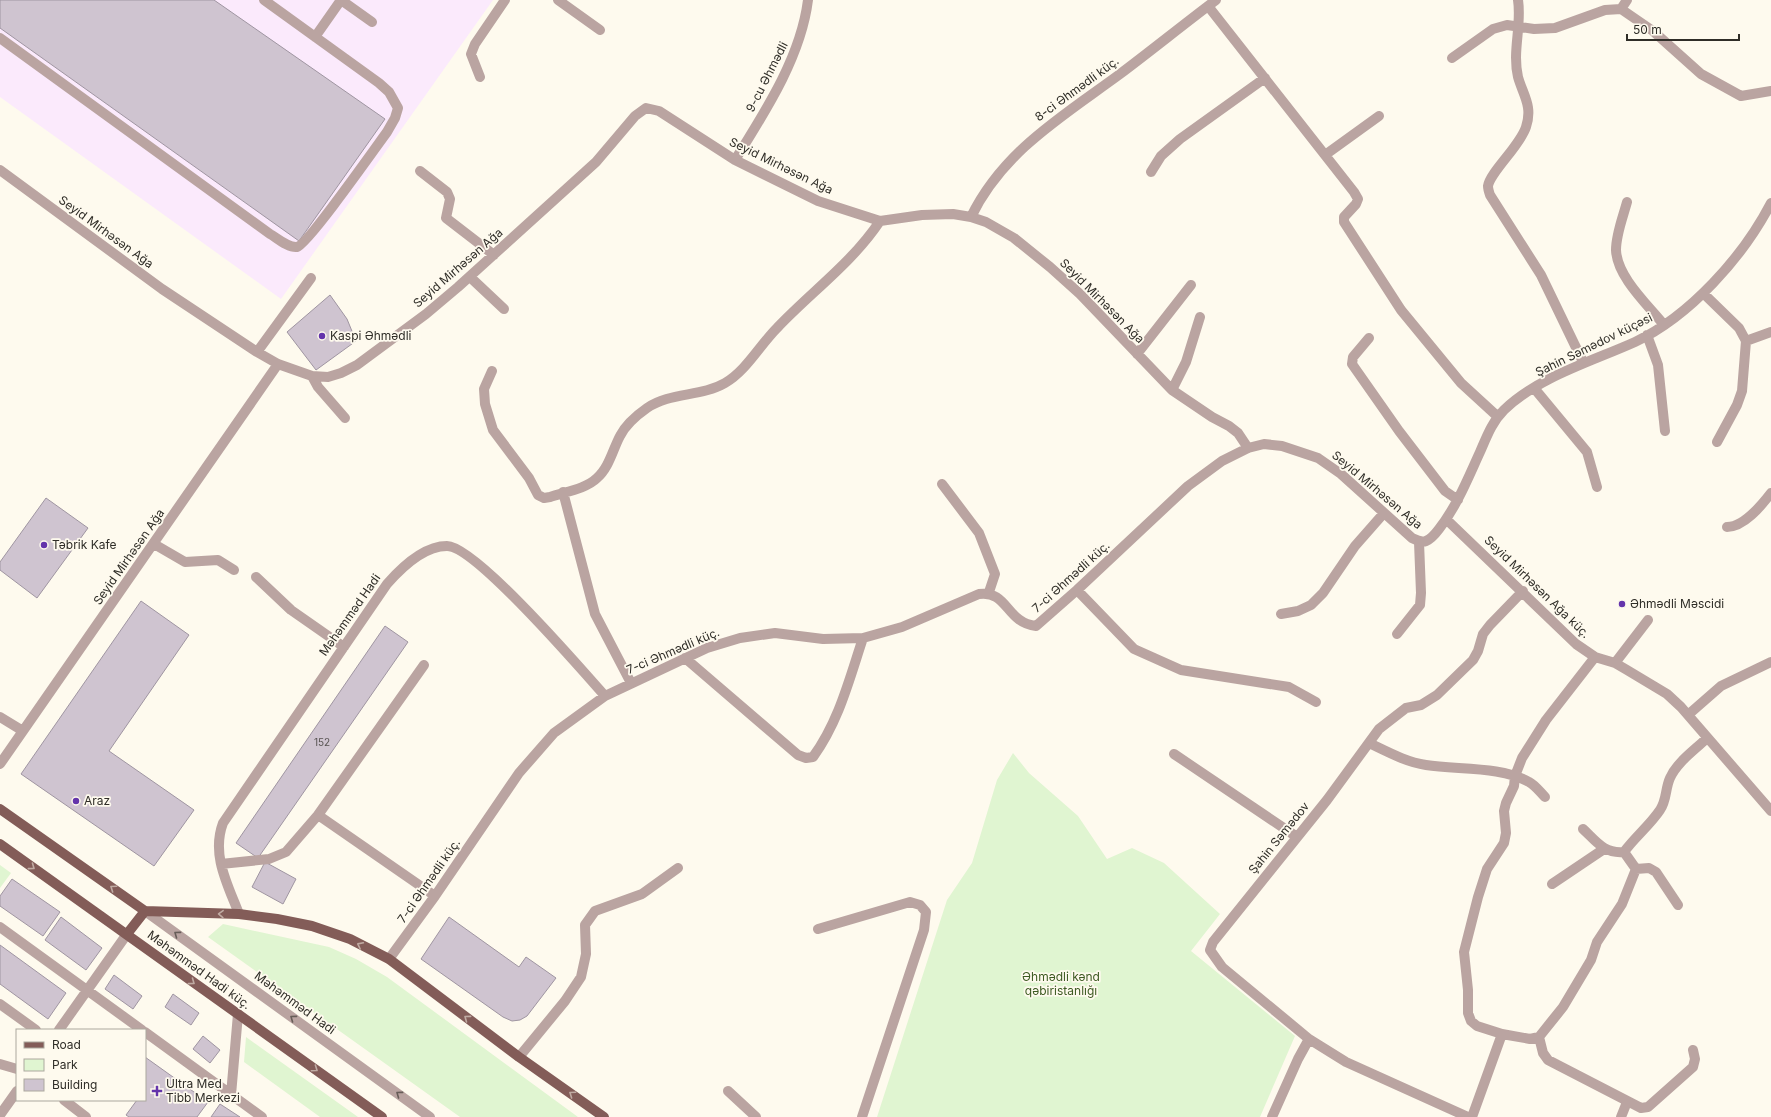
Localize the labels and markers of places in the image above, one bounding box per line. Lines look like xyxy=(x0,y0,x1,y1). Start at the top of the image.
place label: Kaspi Əhmədli xyxy=(330,328,412,343)
marker: Kaspi Əhmədli xyxy=(317,331,327,341)
place label: Təbrik Kafe xyxy=(52,537,117,552)
marker: Təbrik Kafe xyxy=(39,540,49,550)
place label: Әhmәdli Mәscidi xyxy=(1630,596,1724,611)
marker: Әhmәdli Mәscidi xyxy=(1617,599,1627,609)
place label: Araz xyxy=(84,793,110,808)
marker: Araz xyxy=(71,796,81,806)
place label: Ultra Med Tibb Merkezi xyxy=(166,1076,240,1105)
marker: Ultra Med Tibb Merkezi xyxy=(151,1085,163,1097)

